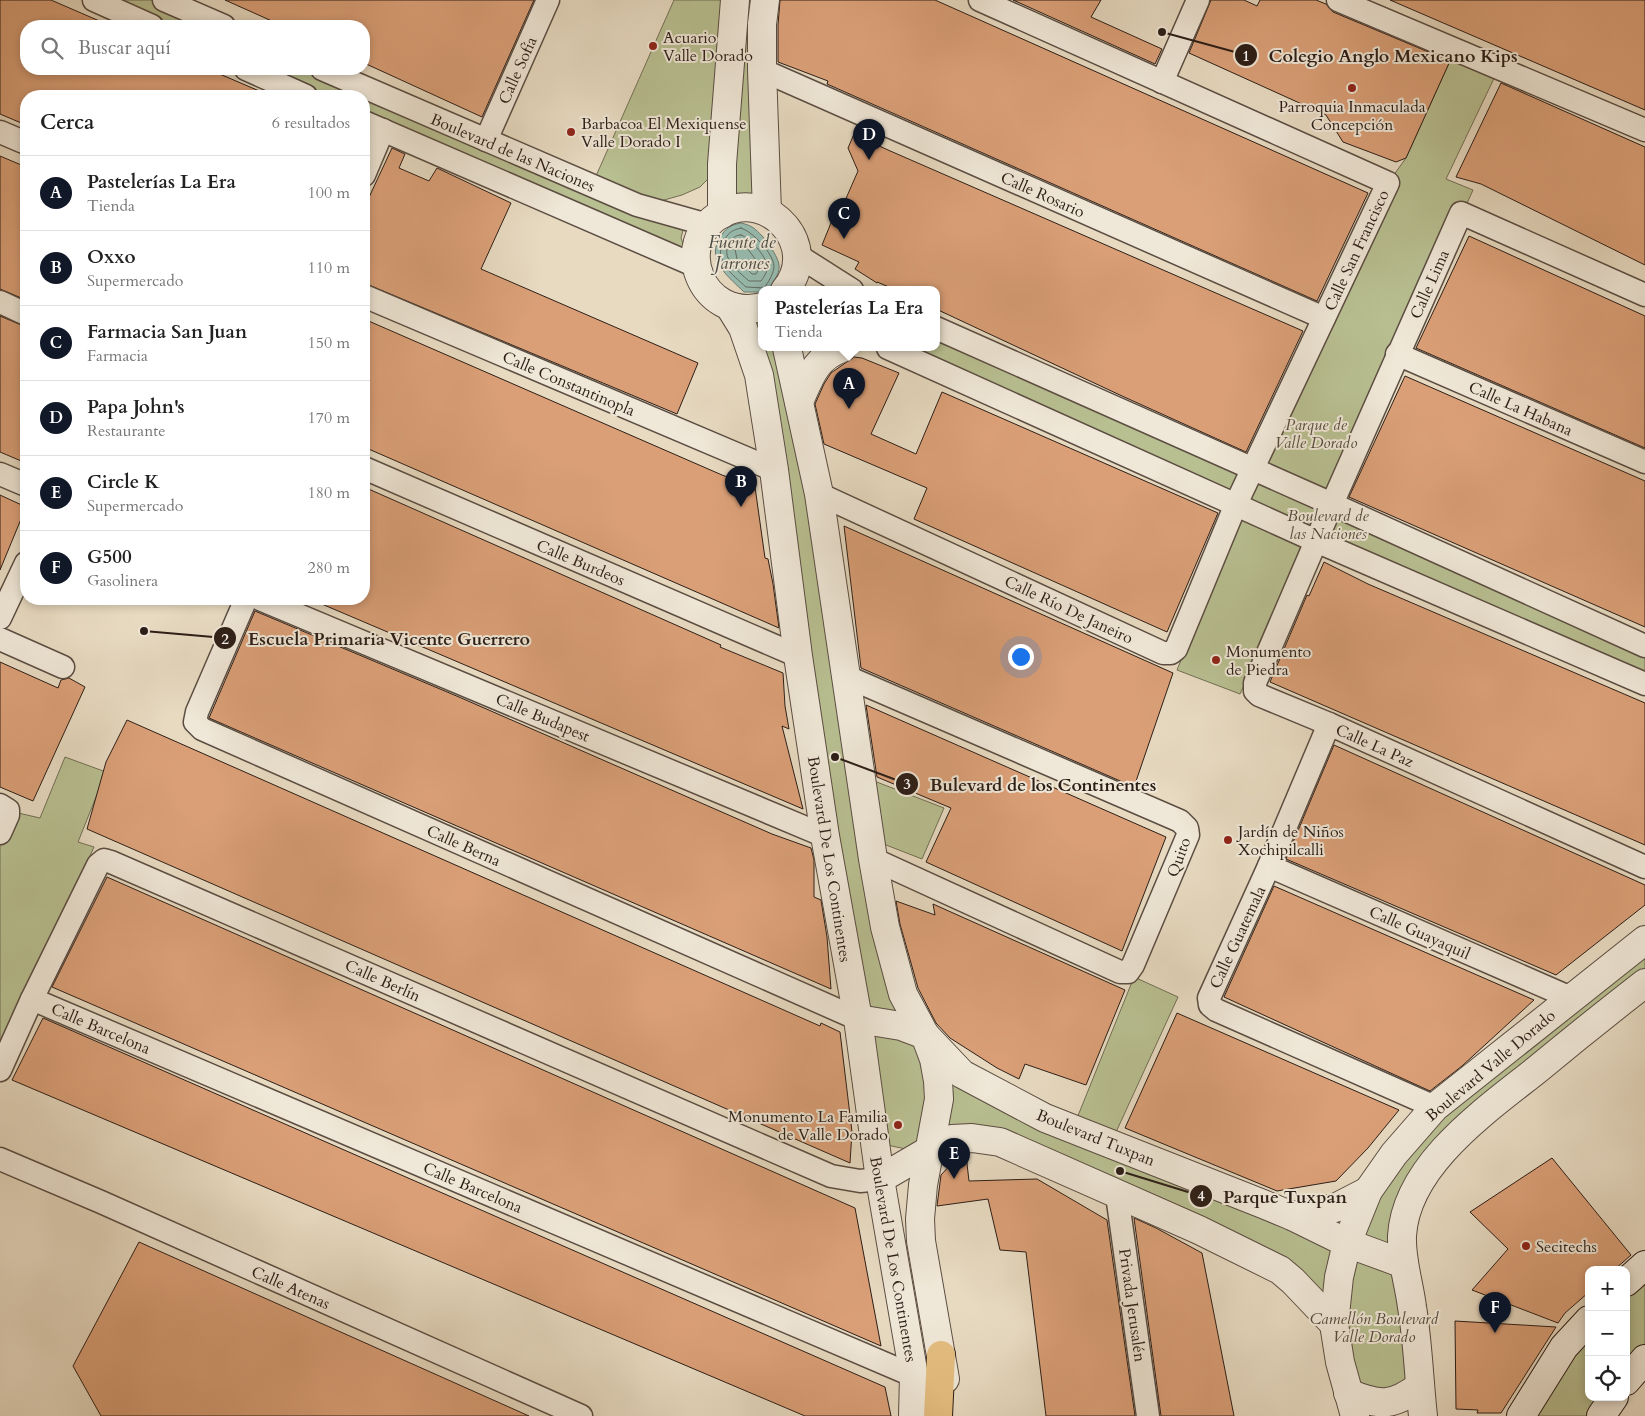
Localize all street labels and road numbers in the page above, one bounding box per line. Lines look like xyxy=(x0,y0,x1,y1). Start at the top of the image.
street label: Calle Sofía xyxy=(493,33,543,108)
street label: Boulevard de las Naciones xyxy=(427,108,598,198)
street label: Calle Rosario xyxy=(997,167,1088,223)
street label: Calle San Francisco xyxy=(1319,186,1395,315)
street label: Calle Lima xyxy=(1405,246,1455,322)
street label: Calle Constantinopla xyxy=(499,346,638,422)
street label: Calle La Habana xyxy=(1465,376,1576,442)
street label: Calle Burdeos xyxy=(533,534,628,591)
street label: Calle Río De Janeiro xyxy=(1001,570,1137,650)
street label: Calle Budapest xyxy=(492,688,593,748)
street label: Calle La Paz xyxy=(1332,719,1417,773)
street label: Boulevard De Los Continentes xyxy=(802,754,856,964)
street label: Calle Berna xyxy=(423,820,504,872)
street label: Quito xyxy=(1162,834,1196,880)
street label: Calle Guatemala xyxy=(1204,882,1271,992)
street label: Calle Guayaquil xyxy=(1366,901,1474,965)
street label: Calle Berlín xyxy=(341,954,424,1007)
street label: Calle Barcelona xyxy=(48,998,154,1060)
street label: Boulevard Valle Dorado xyxy=(1421,1005,1561,1127)
street label: Boulevard Tuxpan xyxy=(1033,1104,1158,1172)
street label: Boulevard De Los Continentes xyxy=(864,1155,922,1364)
street label: Calle Barcelona xyxy=(420,1157,526,1219)
street label: Privada Jerusalén xyxy=(1113,1247,1151,1363)
street label: Calle Atenas xyxy=(248,1261,333,1315)

